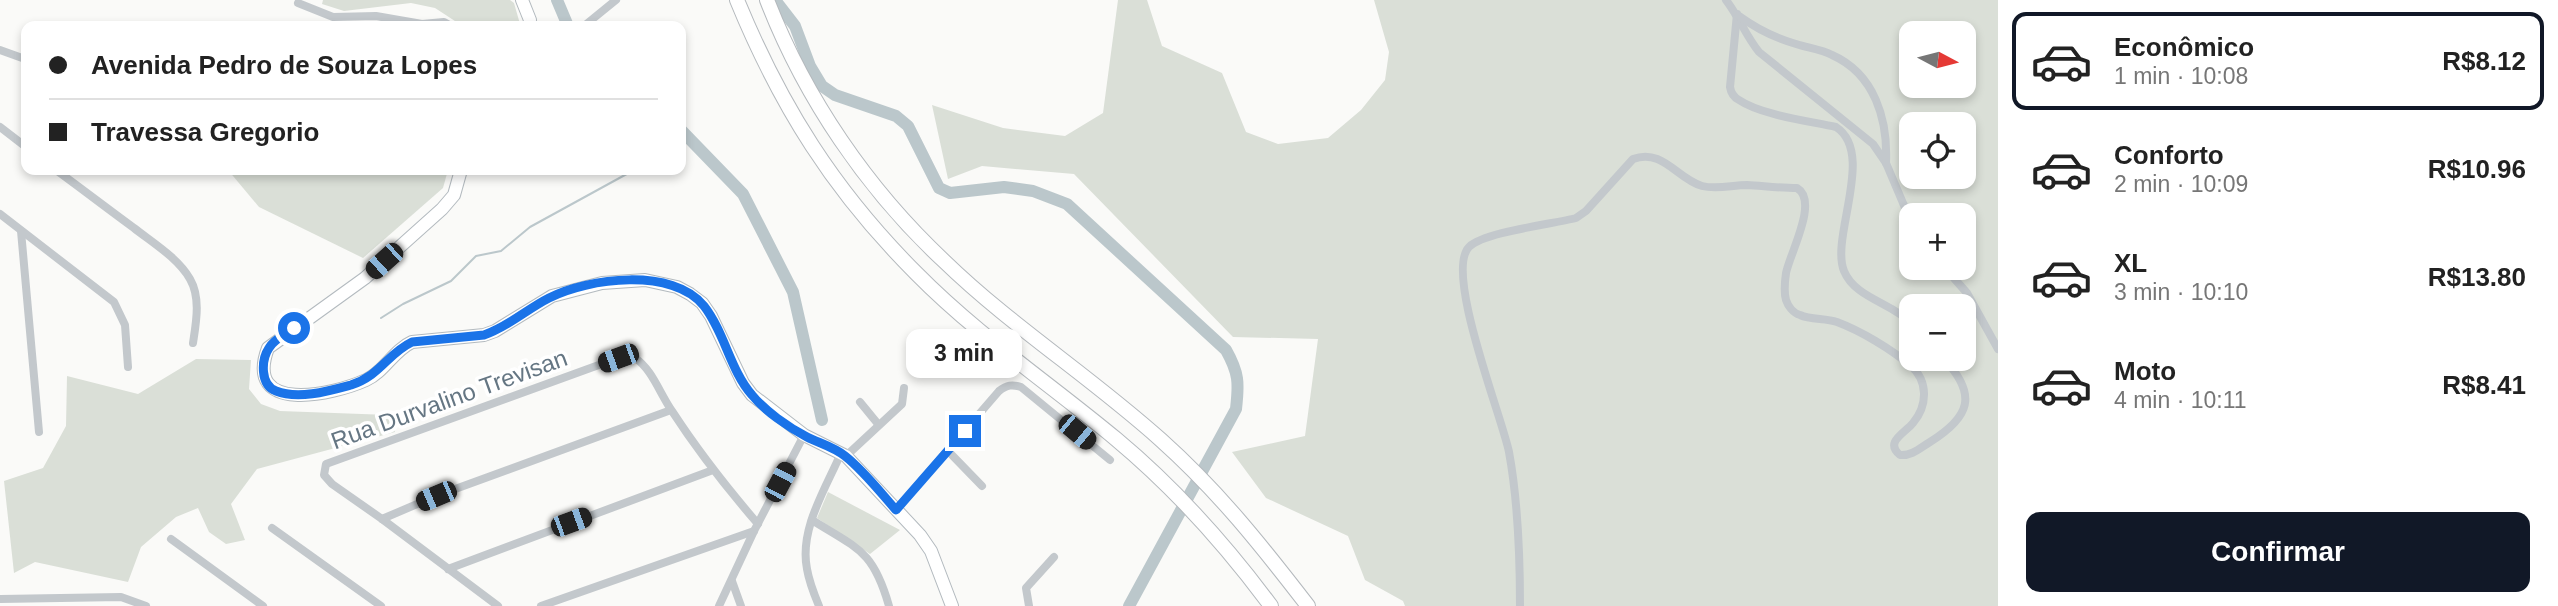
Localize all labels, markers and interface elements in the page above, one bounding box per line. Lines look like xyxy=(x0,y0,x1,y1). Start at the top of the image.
north arrow xyxy=(1899,21,1976,98)
map controls xyxy=(1899,21,1976,371)
icon: car xyxy=(2030,30,2093,93)
text: Econômico xyxy=(2114,32,2254,62)
text: R$8.12 xyxy=(2442,46,2526,76)
text: Avenida Pedro de Souza Lopes xyxy=(91,50,477,80)
text: 1 min · 10:08 xyxy=(2114,63,2248,89)
button: locate xyxy=(1899,112,1976,189)
text: Travessa Gregorio xyxy=(91,117,319,147)
icon: car xyxy=(2030,138,2093,201)
text: Conforto xyxy=(2114,140,2224,170)
text: R$10.96 xyxy=(2428,154,2526,184)
text: 2 min · 10:09 xyxy=(2114,171,2248,197)
button: + xyxy=(1899,203,1976,280)
car xyxy=(362,239,407,283)
icon: car xyxy=(2030,246,2093,309)
text: XL xyxy=(2114,248,2147,278)
text: R$13.80 xyxy=(2428,262,2526,292)
text: 3 min · 10:10 xyxy=(2114,279,2248,305)
button: − xyxy=(1899,294,1976,371)
route start xyxy=(278,312,310,344)
callout: 3 min xyxy=(907,330,1023,378)
text: 3 min xyxy=(934,340,994,366)
car xyxy=(595,341,642,375)
street label: Rua Durvalino Trevisan xyxy=(327,344,571,454)
icon: car xyxy=(2030,354,2093,417)
text: Moto xyxy=(2114,356,2176,386)
text: R$8.41 xyxy=(2442,370,2526,400)
text: 4 min · 10:11 xyxy=(2114,387,2247,413)
car xyxy=(1055,410,1100,454)
route end xyxy=(949,415,981,447)
car xyxy=(761,459,800,505)
car xyxy=(413,478,460,514)
car xyxy=(548,505,595,539)
button: Confirmar xyxy=(2026,512,2530,592)

